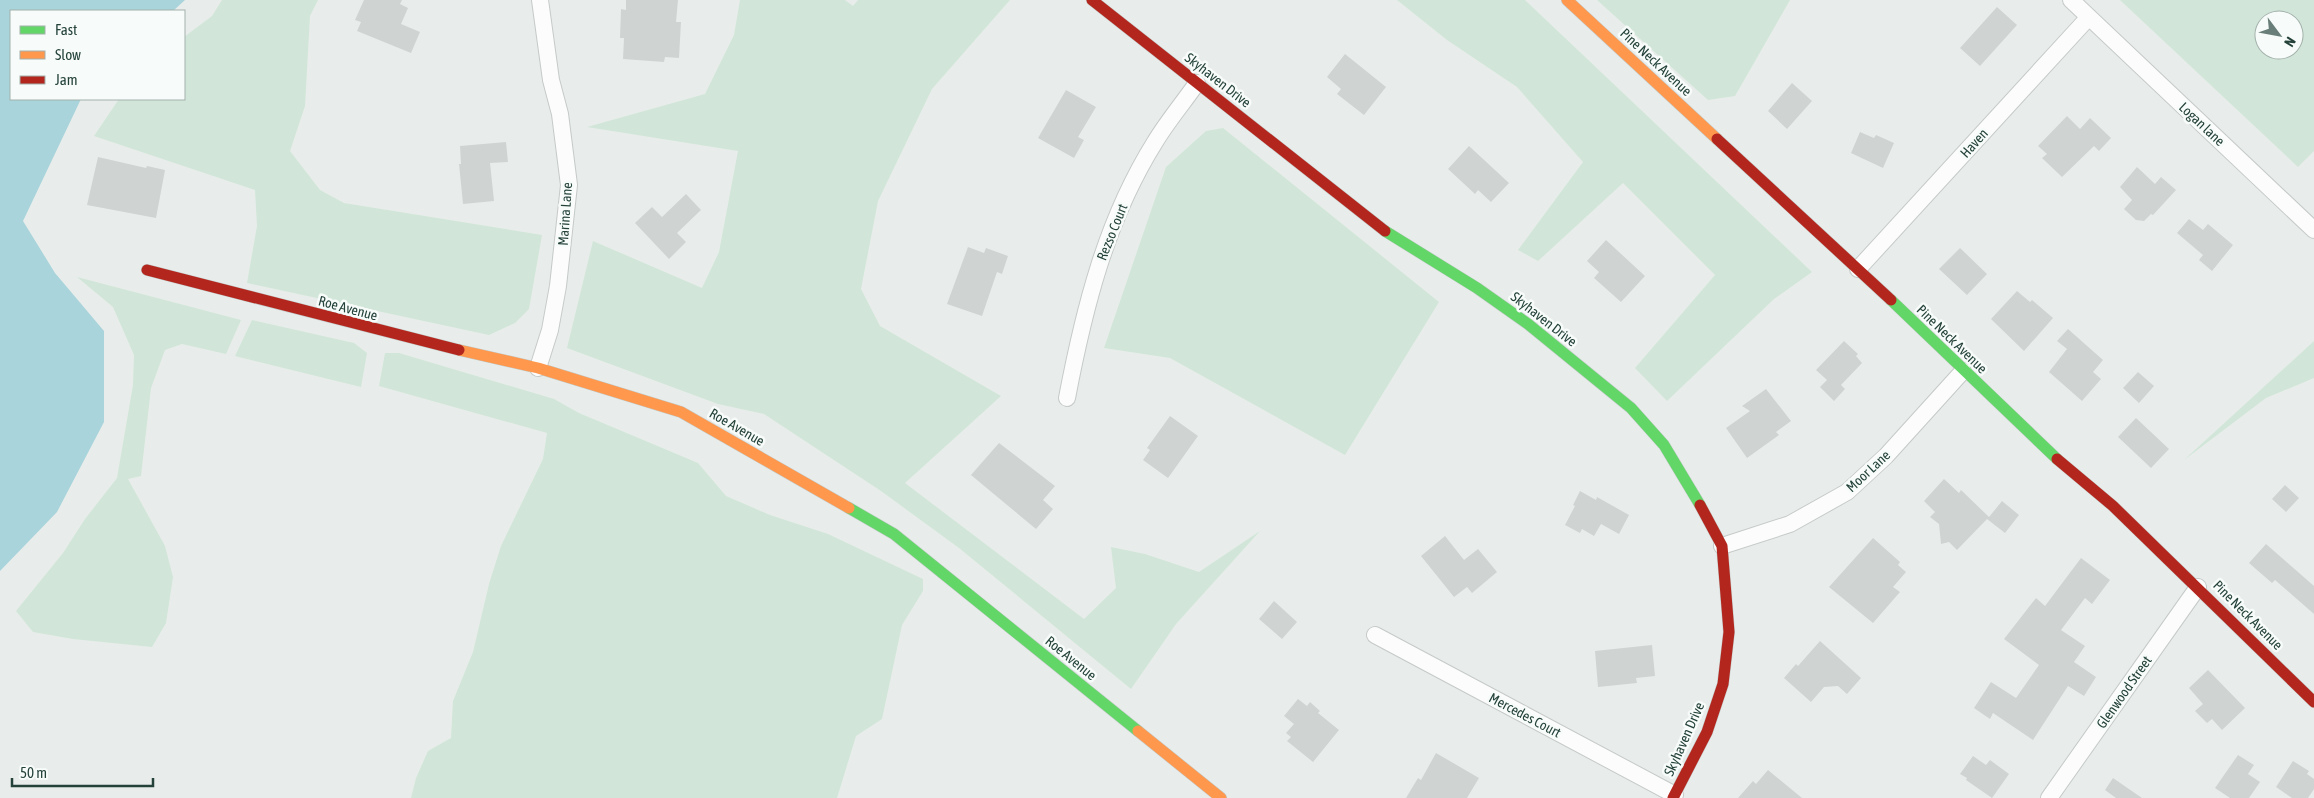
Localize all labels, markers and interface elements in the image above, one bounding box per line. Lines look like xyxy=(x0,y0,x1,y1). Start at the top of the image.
legend xyxy=(10,10,185,100)
north arrow xyxy=(2254,10,2304,60)
text: Fast xyxy=(55,21,77,38)
street label: Pine Neck Avenue xyxy=(1617,25,1695,99)
text: N xyxy=(2281,34,2299,50)
text: Slow xyxy=(55,46,81,63)
street label: Skyhaven Drive xyxy=(1182,49,1254,111)
text: Jam xyxy=(55,71,78,88)
street label: Logan lane xyxy=(2176,99,2228,149)
street label: Haven xyxy=(1957,125,1991,161)
street label: Marina Lane xyxy=(555,182,575,246)
street label: Rezso Court xyxy=(1093,201,1131,263)
street label: Skyhaven Drive xyxy=(1508,288,1580,350)
street label: Roe Avenue xyxy=(317,292,379,324)
street label: Pine Neck Avenue xyxy=(1914,301,1990,377)
street label: Roe Avenue xyxy=(707,405,767,449)
street label: Moor Lane xyxy=(1843,447,1893,495)
street label: Pine Neck Avenue xyxy=(2210,577,2286,653)
street label: Roe Avenue xyxy=(1042,633,1100,683)
street label: Glenwood Street xyxy=(2093,653,2155,731)
street label: Mercedes Court xyxy=(1486,689,1564,741)
street label: Skyhaven Drive xyxy=(1661,700,1707,778)
scale bar xyxy=(12,756,154,788)
text: 50 m xyxy=(20,764,47,781)

